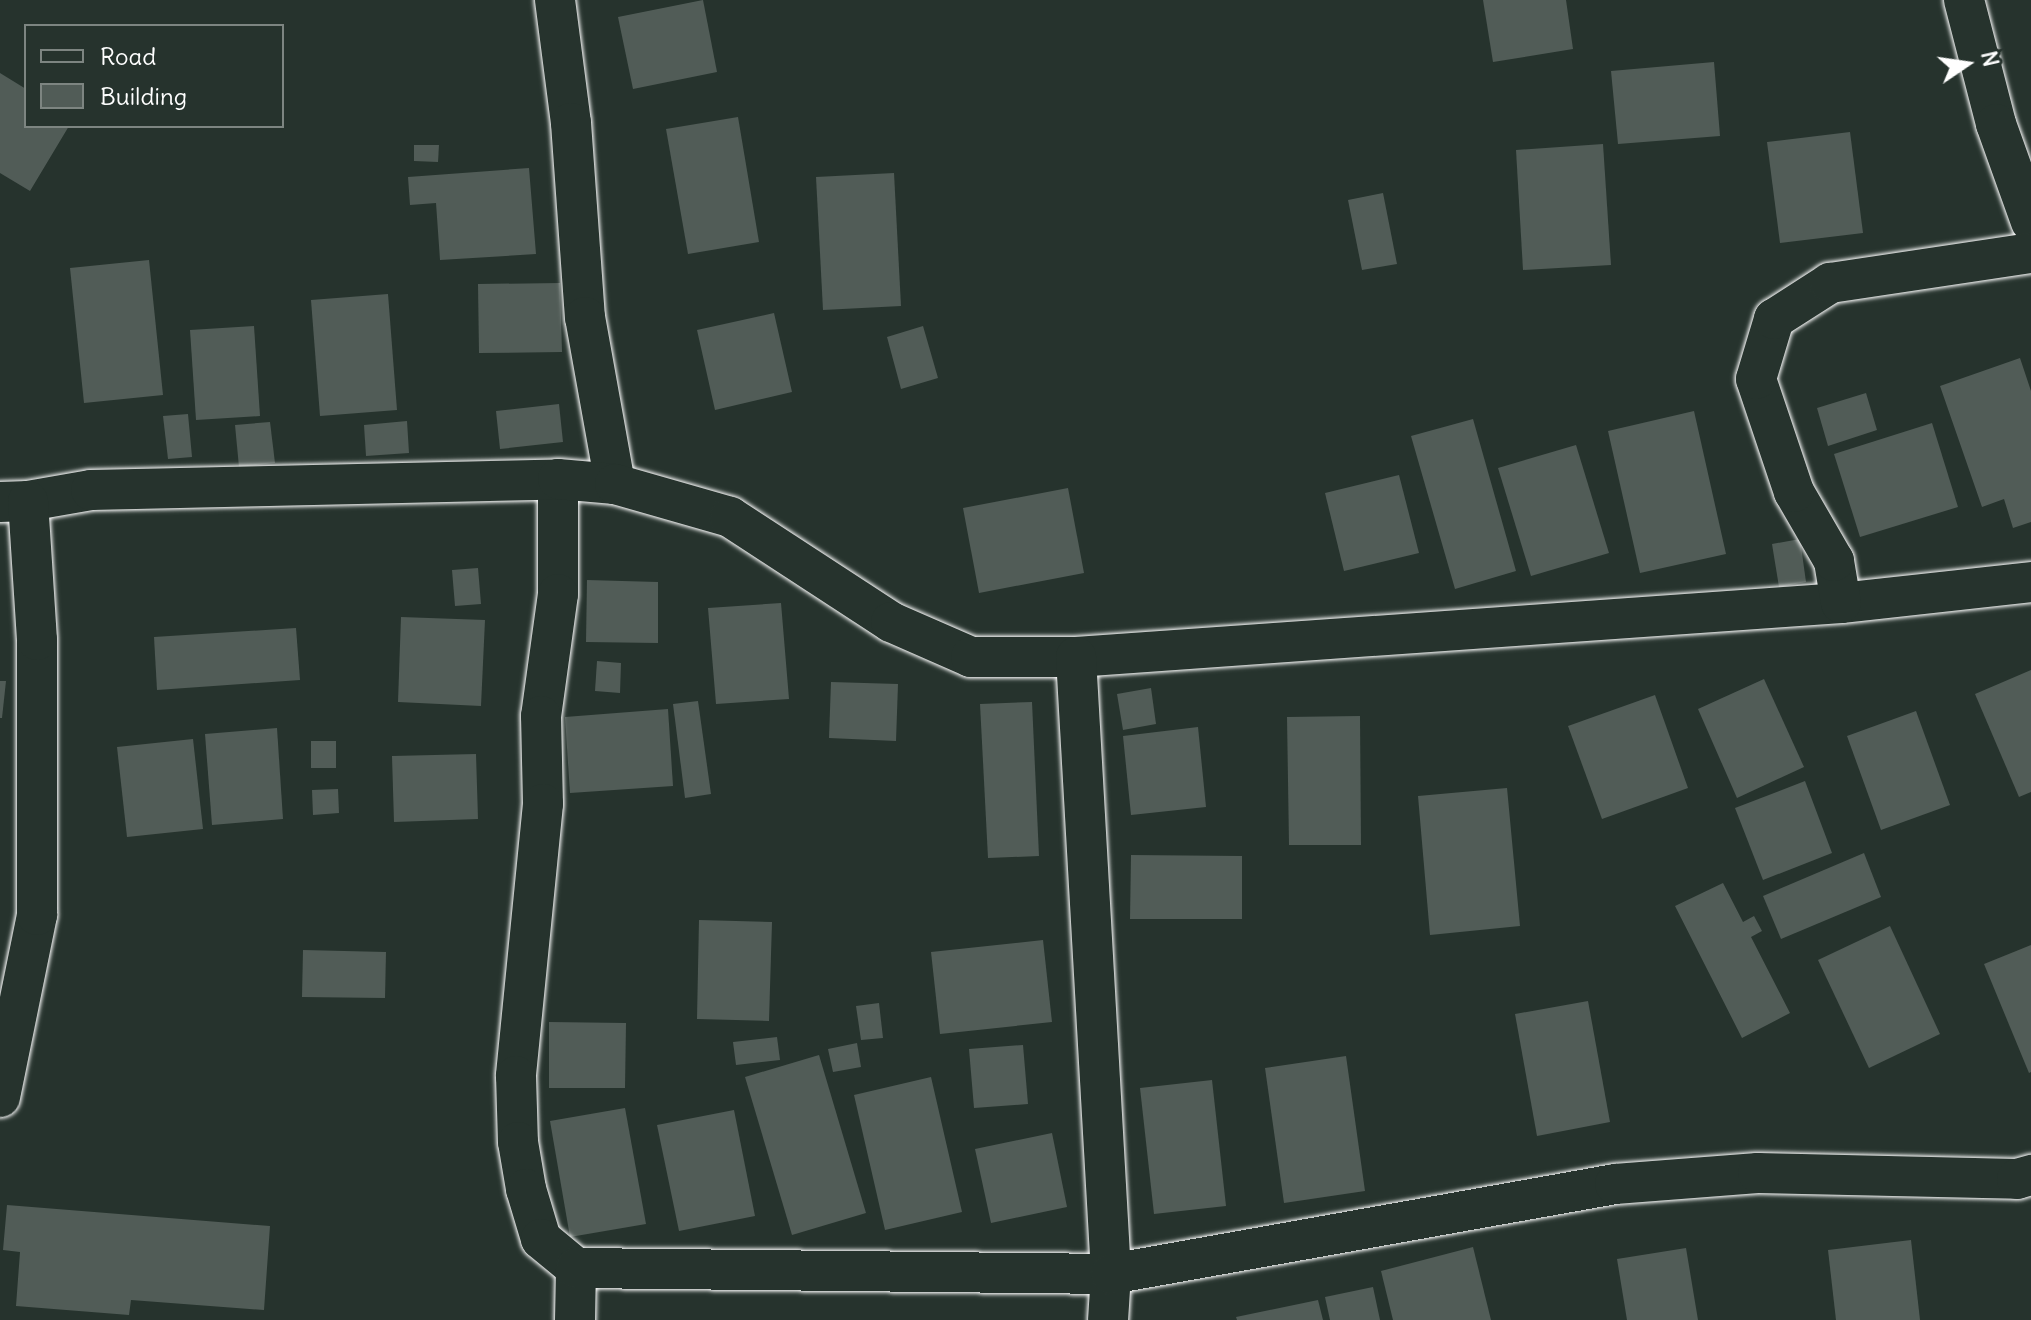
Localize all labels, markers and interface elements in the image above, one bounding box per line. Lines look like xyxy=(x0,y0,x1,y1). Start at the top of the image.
legend xyxy=(24,24,284,128)
north arrow xyxy=(1927,24,2007,104)
text: Road xyxy=(100,41,156,71)
text: N xyxy=(1975,48,2006,69)
text: Building xyxy=(100,81,187,111)

